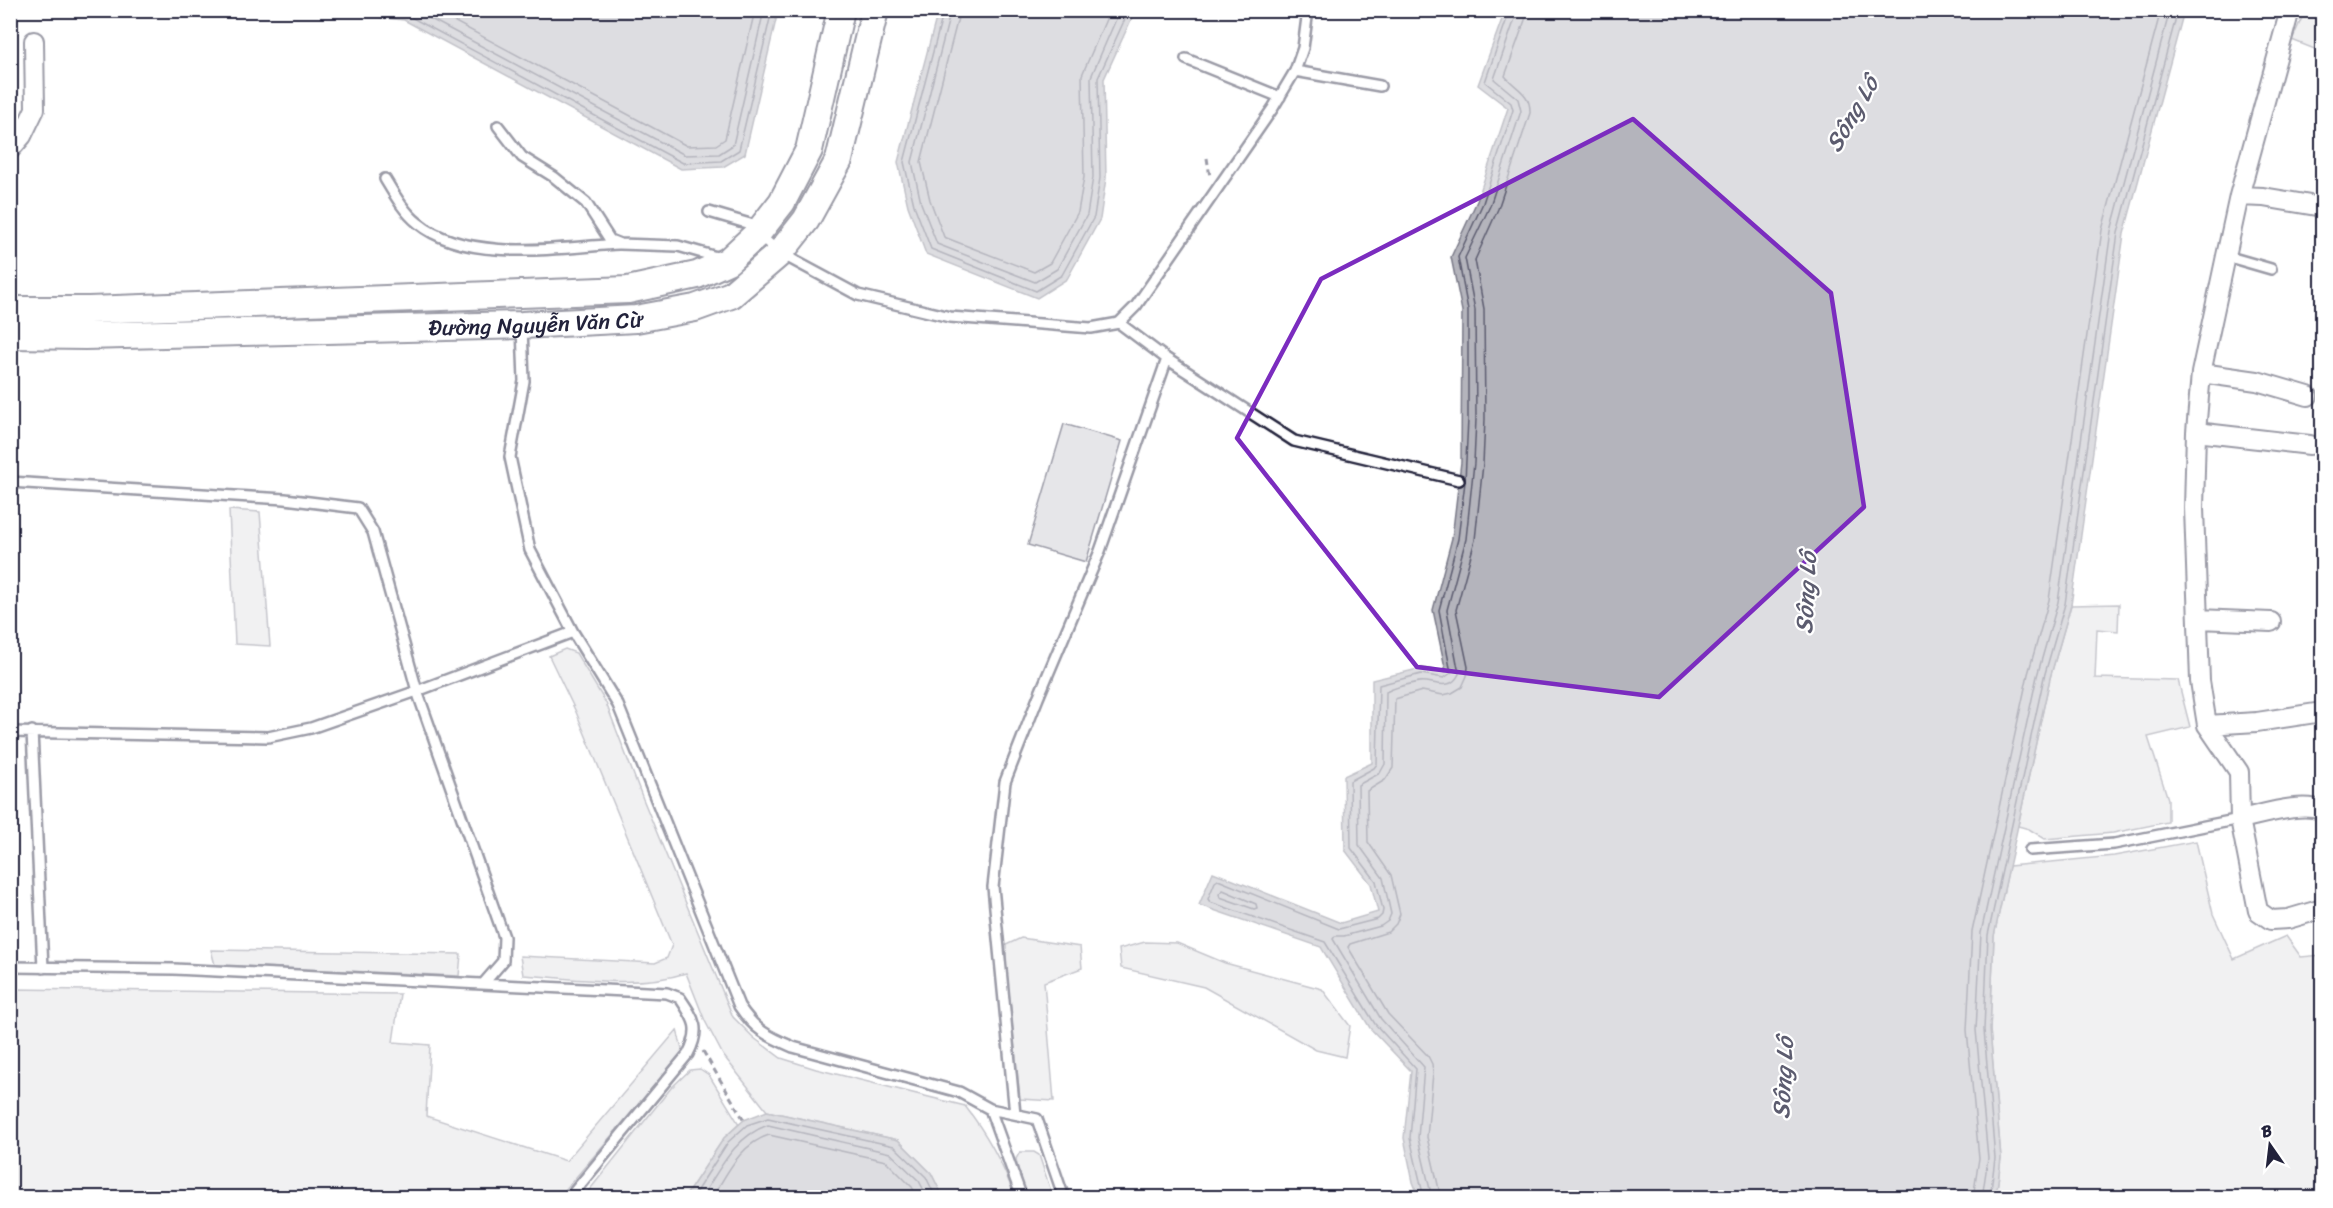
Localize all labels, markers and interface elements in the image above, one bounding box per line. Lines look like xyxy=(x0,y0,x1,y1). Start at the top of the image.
water label: Sông Lô xyxy=(1813,65,1893,160)
street label: Đường Nguyễn Văn Cừ xyxy=(428,299,648,347)
water label: Sông Lô xyxy=(1783,547,1829,635)
water label: Sông Lô xyxy=(1760,1032,1806,1120)
north arrow xyxy=(2240,1115,2300,1175)
text: B xyxy=(2258,1115,2276,1146)

